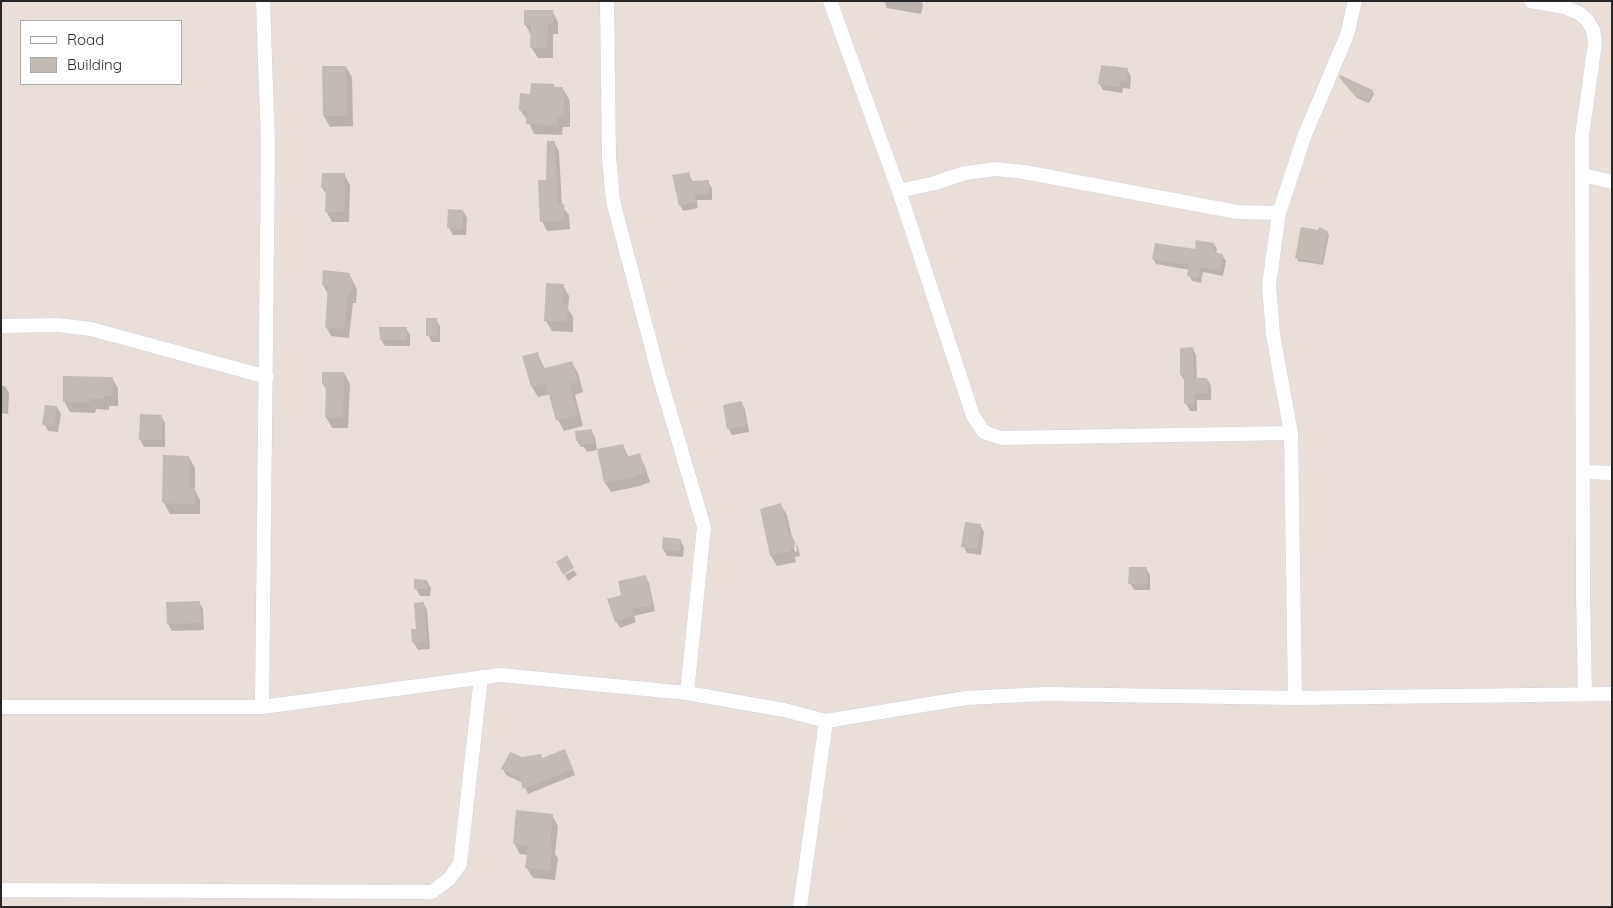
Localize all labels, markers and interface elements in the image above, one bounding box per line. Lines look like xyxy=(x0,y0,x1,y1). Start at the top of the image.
legend xyxy=(20,20,182,85)
text: Road xyxy=(67,30,104,49)
text: Building xyxy=(67,55,122,74)

